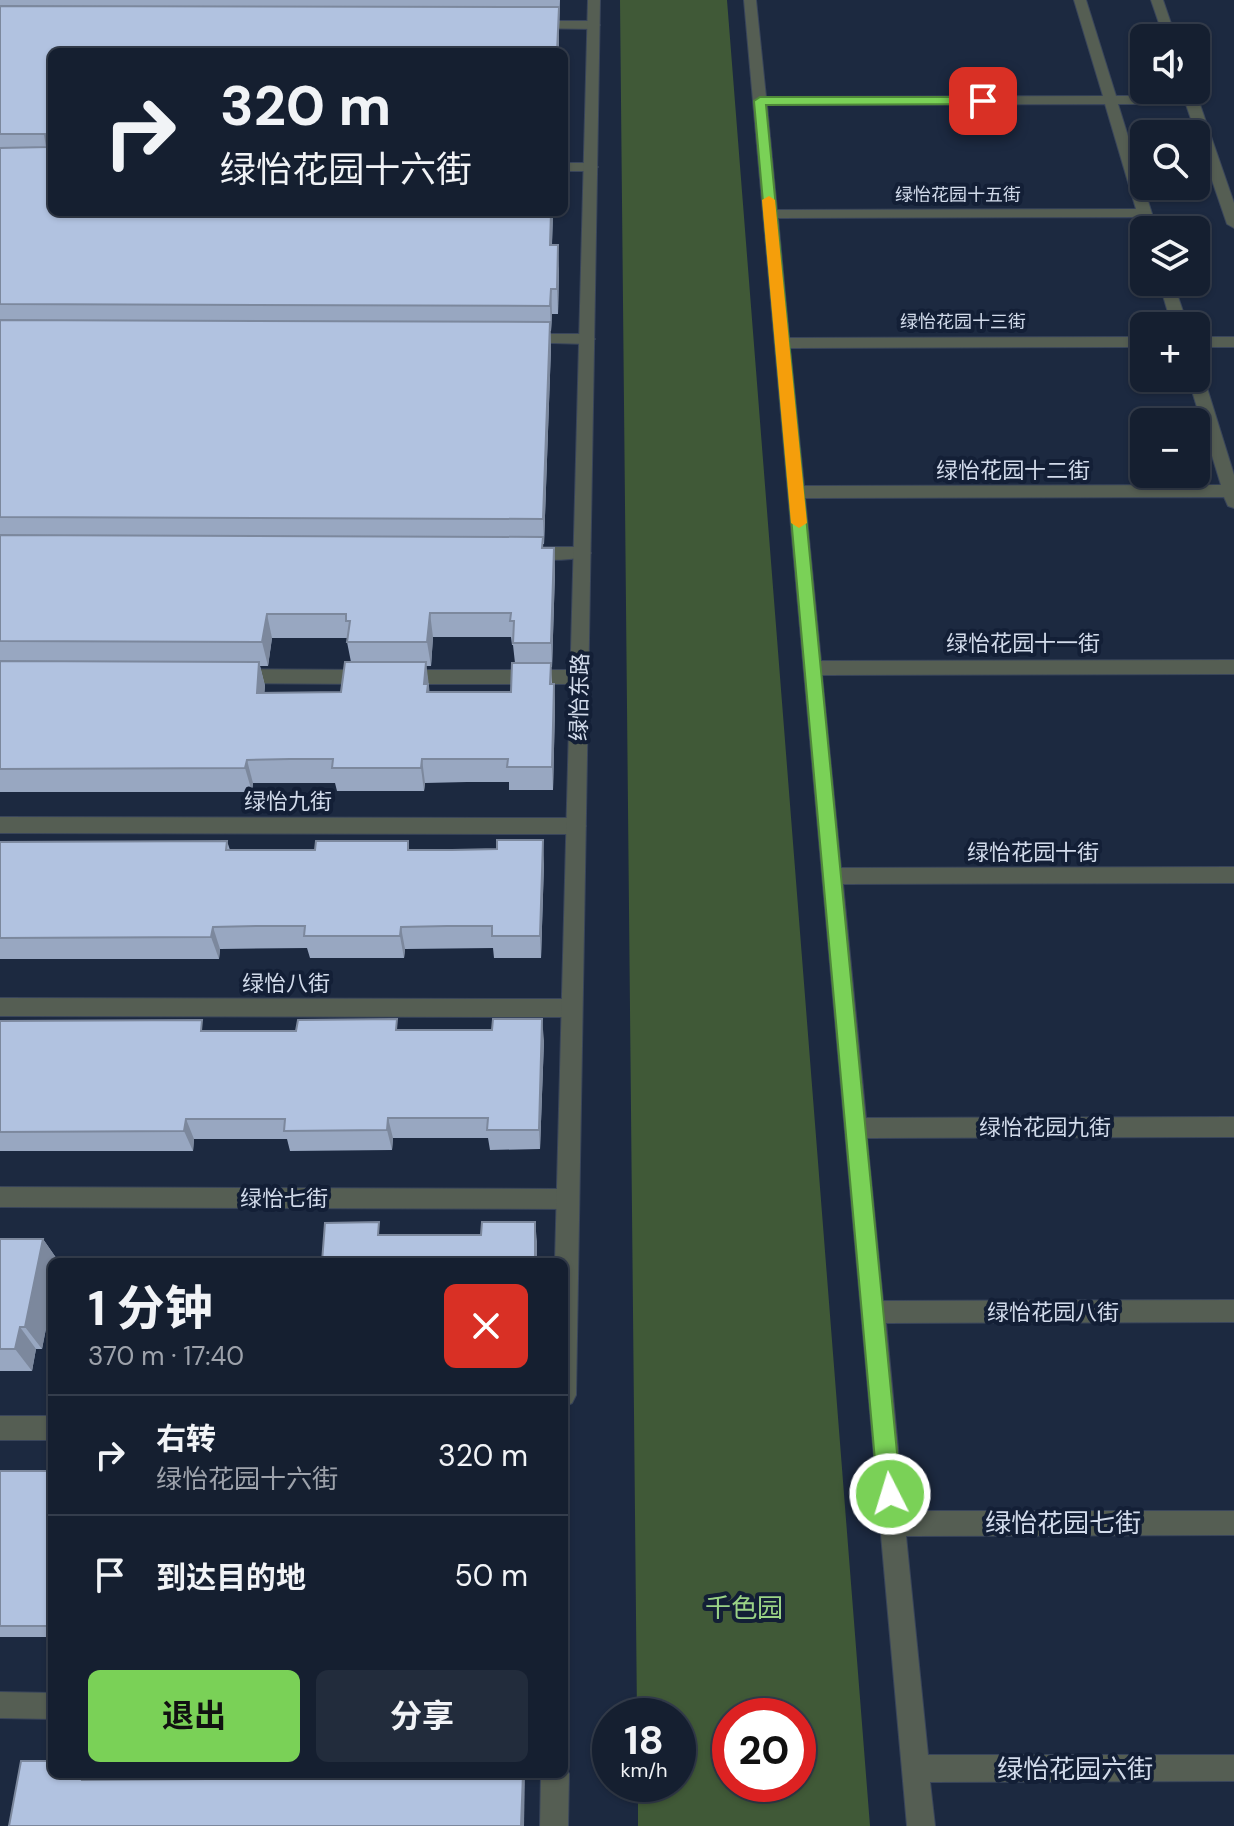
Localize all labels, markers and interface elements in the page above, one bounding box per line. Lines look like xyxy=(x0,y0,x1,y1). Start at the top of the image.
map controls xyxy=(1130,24,1210,488)
button: sound xyxy=(1130,24,1210,104)
pin xyxy=(949,67,1017,135)
text: 320 m xyxy=(220,69,391,142)
icon: arrive xyxy=(961,79,1005,123)
icon: right xyxy=(88,80,192,184)
button: search xyxy=(1130,120,1210,200)
text: 绿怡花园十六街 xyxy=(220,146,472,193)
street label: 绿怡花园十五街 xyxy=(895,183,1021,207)
button: layers xyxy=(1130,216,1210,296)
street label: 绿怡花园十三街 xyxy=(900,310,1026,334)
button: + xyxy=(1130,312,1210,392)
button: − xyxy=(1130,408,1210,488)
street label: 绿怡花园十二街 xyxy=(936,456,1090,485)
street label: 绿怡花园十一街 xyxy=(946,629,1100,658)
street label: 绿怡东路 xyxy=(564,653,595,741)
street label: 绿怡九街 xyxy=(244,787,332,816)
street label: 绿怡花园十街 xyxy=(967,838,1099,867)
street label: 绿怡八街 xyxy=(242,969,330,998)
street label: 绿怡花园九街 xyxy=(979,1113,1111,1142)
street label: 绿怡七街 xyxy=(240,1184,328,1213)
text: 1 分钟 xyxy=(88,1277,213,1340)
button: close xyxy=(444,1284,528,1368)
street label: 绿怡花园八街 xyxy=(987,1298,1119,1327)
text: 370 m · 17:40 xyxy=(88,1339,244,1373)
text: 右转 xyxy=(156,1419,216,1458)
icon: right xyxy=(88,1433,132,1477)
text: 320 m xyxy=(438,1436,528,1475)
position arrow xyxy=(848,1452,932,1536)
text: 绿怡花园十六街 xyxy=(156,1462,338,1496)
street label: 绿怡花园七街 xyxy=(985,1506,1141,1540)
icon: arrive xyxy=(88,1553,132,1597)
text: 50 m xyxy=(454,1556,528,1595)
text: 到达目的地 xyxy=(156,1558,306,1597)
park label: 千色园 xyxy=(705,1591,783,1625)
button: 退出 xyxy=(88,1670,300,1762)
button: 分享 xyxy=(316,1670,528,1762)
speed limit sign: 20 xyxy=(712,1698,816,1802)
text: 18 xyxy=(624,1714,664,1766)
street label: 绿怡花园六街 xyxy=(997,1752,1153,1786)
text: km/h xyxy=(620,1757,668,1783)

